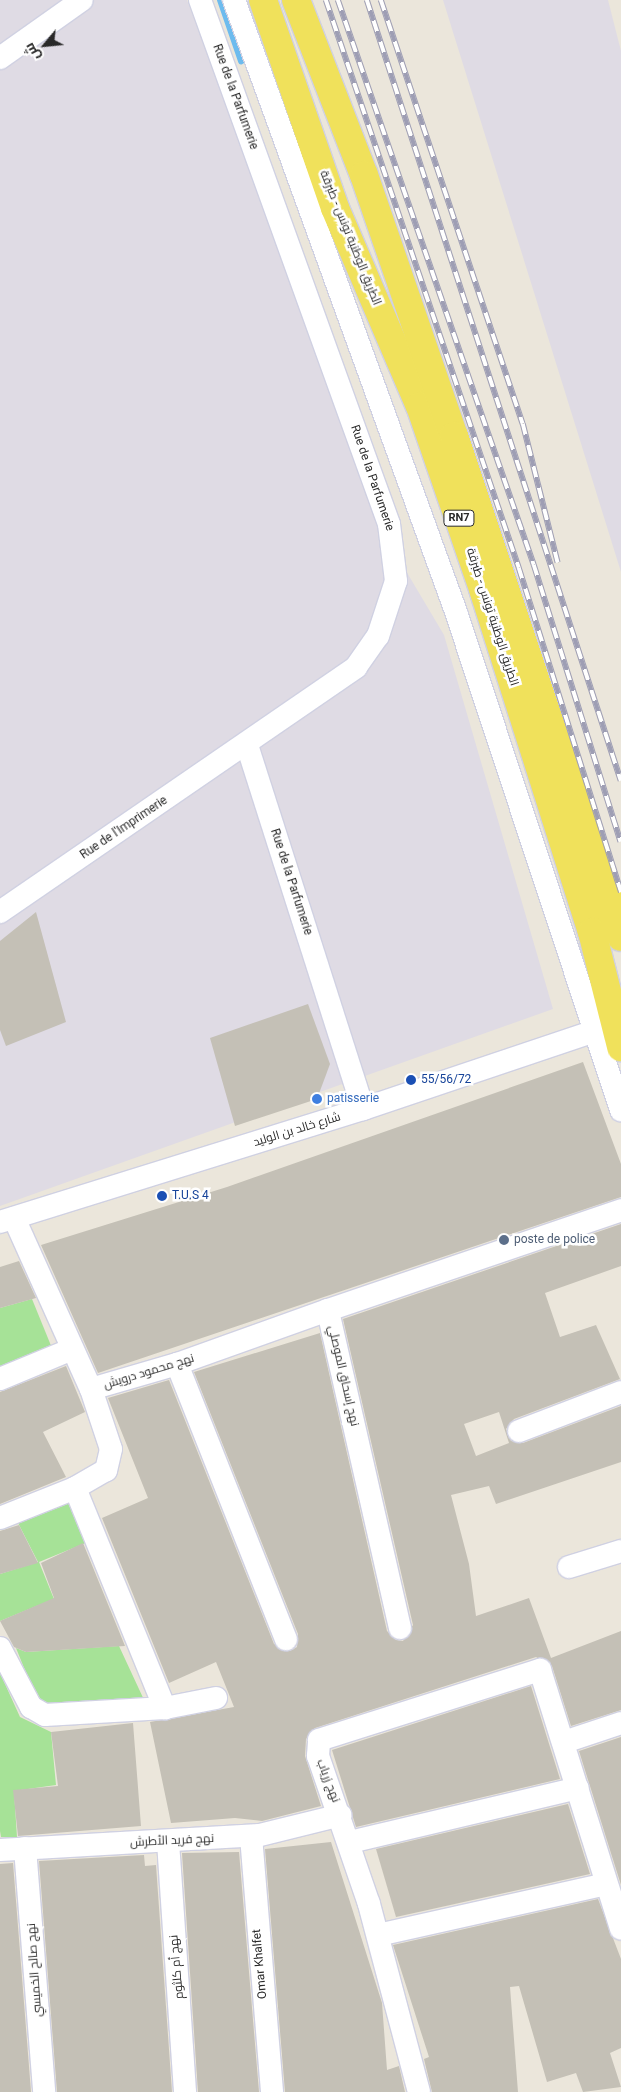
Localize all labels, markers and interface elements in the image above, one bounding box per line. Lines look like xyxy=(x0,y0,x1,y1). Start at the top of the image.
north arrow xyxy=(20,20,70,70)
text: ش xyxy=(20,40,43,64)
street label: Rue de la Parfumerie xyxy=(209,42,261,152)
street label: الطريق الوطنية تونس - طبرقة xyxy=(316,168,384,308)
street label: Rue de la Parfumerie xyxy=(347,423,397,533)
road number: RN7 xyxy=(443,509,475,526)
street label: الطريق الوطنية تونس - طبرقة xyxy=(463,546,521,688)
street label: Rue de l'Imprimerie xyxy=(78,793,170,863)
street label: Rue de la Parfumerie xyxy=(267,827,315,937)
place label: 55/56/72 xyxy=(421,1073,471,1087)
marker: 55/56/72 xyxy=(405,1074,417,1086)
place label: patisserie xyxy=(327,1092,379,1106)
marker: patisserie xyxy=(311,1093,323,1105)
street label: شارع خالد بن الوليد xyxy=(252,1110,342,1150)
place label: T.U.S 4 xyxy=(172,1189,209,1203)
marker: T.U.S 4 xyxy=(156,1190,168,1202)
place label: poste de police xyxy=(514,1233,595,1247)
marker: poste de police xyxy=(498,1234,510,1246)
street label: نهج إسحاق الموصلي xyxy=(324,1324,362,1428)
street label: نهج محمود درويش xyxy=(102,1351,196,1393)
street label: نهج زرياب xyxy=(313,1757,343,1805)
street label: نهج فريد الأطرش xyxy=(130,1832,214,1850)
street label: نهج صالح الخميسي xyxy=(25,1923,45,2017)
street label: Omar Khalfet xyxy=(250,1928,270,2000)
street label: نهج أم كلثوم xyxy=(167,1934,187,2000)

